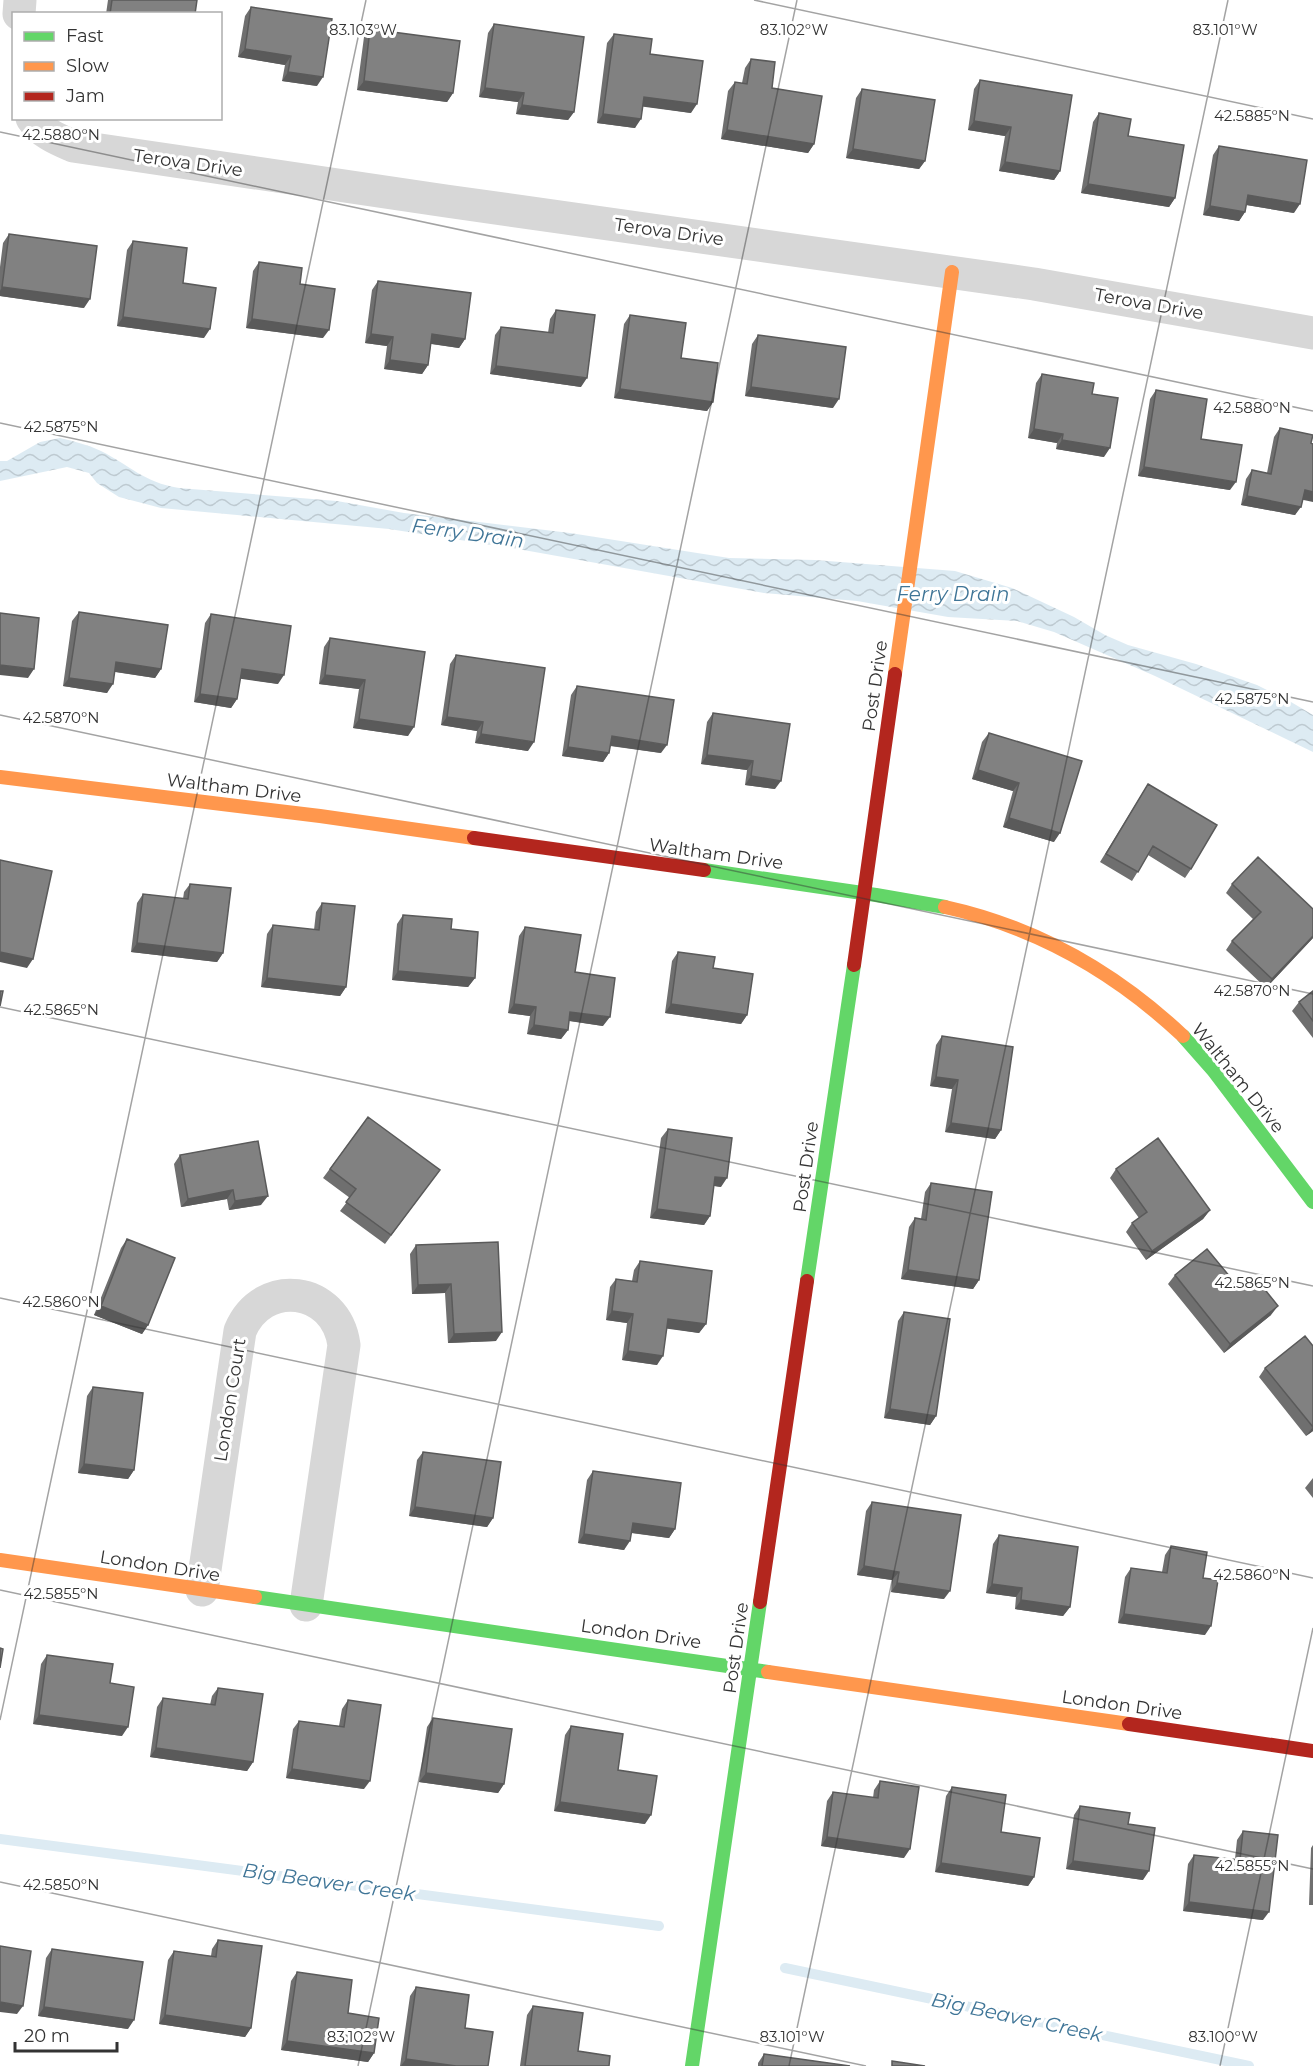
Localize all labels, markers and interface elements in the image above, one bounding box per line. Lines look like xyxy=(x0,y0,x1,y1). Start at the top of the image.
legend xyxy=(12,12,222,120)
text: 83.103°W xyxy=(329,20,397,39)
text: 83.102°W xyxy=(760,20,828,39)
text: 83.101°W xyxy=(1192,20,1258,39)
text: Fast xyxy=(66,25,104,47)
text: Slow xyxy=(66,55,109,77)
text: Jam xyxy=(65,85,105,107)
text: 42.5885°N xyxy=(1214,106,1290,125)
text: 42.5880°N xyxy=(22,125,100,144)
street label: Terova Drive xyxy=(132,144,244,182)
street label: Terova Drive xyxy=(613,213,725,251)
street label: Terova Drive xyxy=(1093,284,1205,324)
text: 42.5880°N xyxy=(1213,398,1291,417)
text: 42.5875°N xyxy=(23,417,99,436)
water label: Ferry Drain xyxy=(410,513,526,553)
water label: Ferry Drain xyxy=(897,582,1009,606)
street label: Post Drive xyxy=(858,639,892,733)
text: 42.5875°N xyxy=(1214,689,1290,708)
text: 42.5870°N xyxy=(23,708,99,727)
street label: Waltham Drive xyxy=(165,769,303,807)
street label: Waltham Drive xyxy=(647,834,785,874)
text: 42.5870°N xyxy=(1214,981,1290,1000)
text: 42.5865°N xyxy=(23,1000,99,1019)
street label: Waltham Drive xyxy=(1187,1018,1289,1138)
street label: Post Drive xyxy=(789,1120,823,1214)
text: 42.5865°N xyxy=(1214,1273,1290,1292)
text: 42.5860°N xyxy=(22,1292,100,1311)
street label: London Court xyxy=(209,1337,251,1463)
street label: London Drive xyxy=(98,1546,222,1586)
text: 42.5860°N xyxy=(1213,1565,1291,1584)
text: 42.5855°N xyxy=(24,1584,98,1603)
street label: Post Drive xyxy=(719,1601,753,1695)
street label: London Drive xyxy=(579,1615,703,1653)
street label: London Drive xyxy=(1060,1686,1184,1724)
text: 42.5855°N xyxy=(1215,1856,1289,1875)
water label: Big Beaver Creek xyxy=(241,1858,418,1906)
text: 42.5850°N xyxy=(23,1875,99,1894)
water label: Big Beaver Creek xyxy=(929,1987,1106,2047)
scale bar xyxy=(15,2015,117,2053)
text: 20 m xyxy=(24,2025,70,2047)
text: 83.102°W xyxy=(327,2027,395,2046)
text: 83.101°W xyxy=(759,2027,825,2046)
text: 83.100°W xyxy=(1188,2027,1258,2046)

